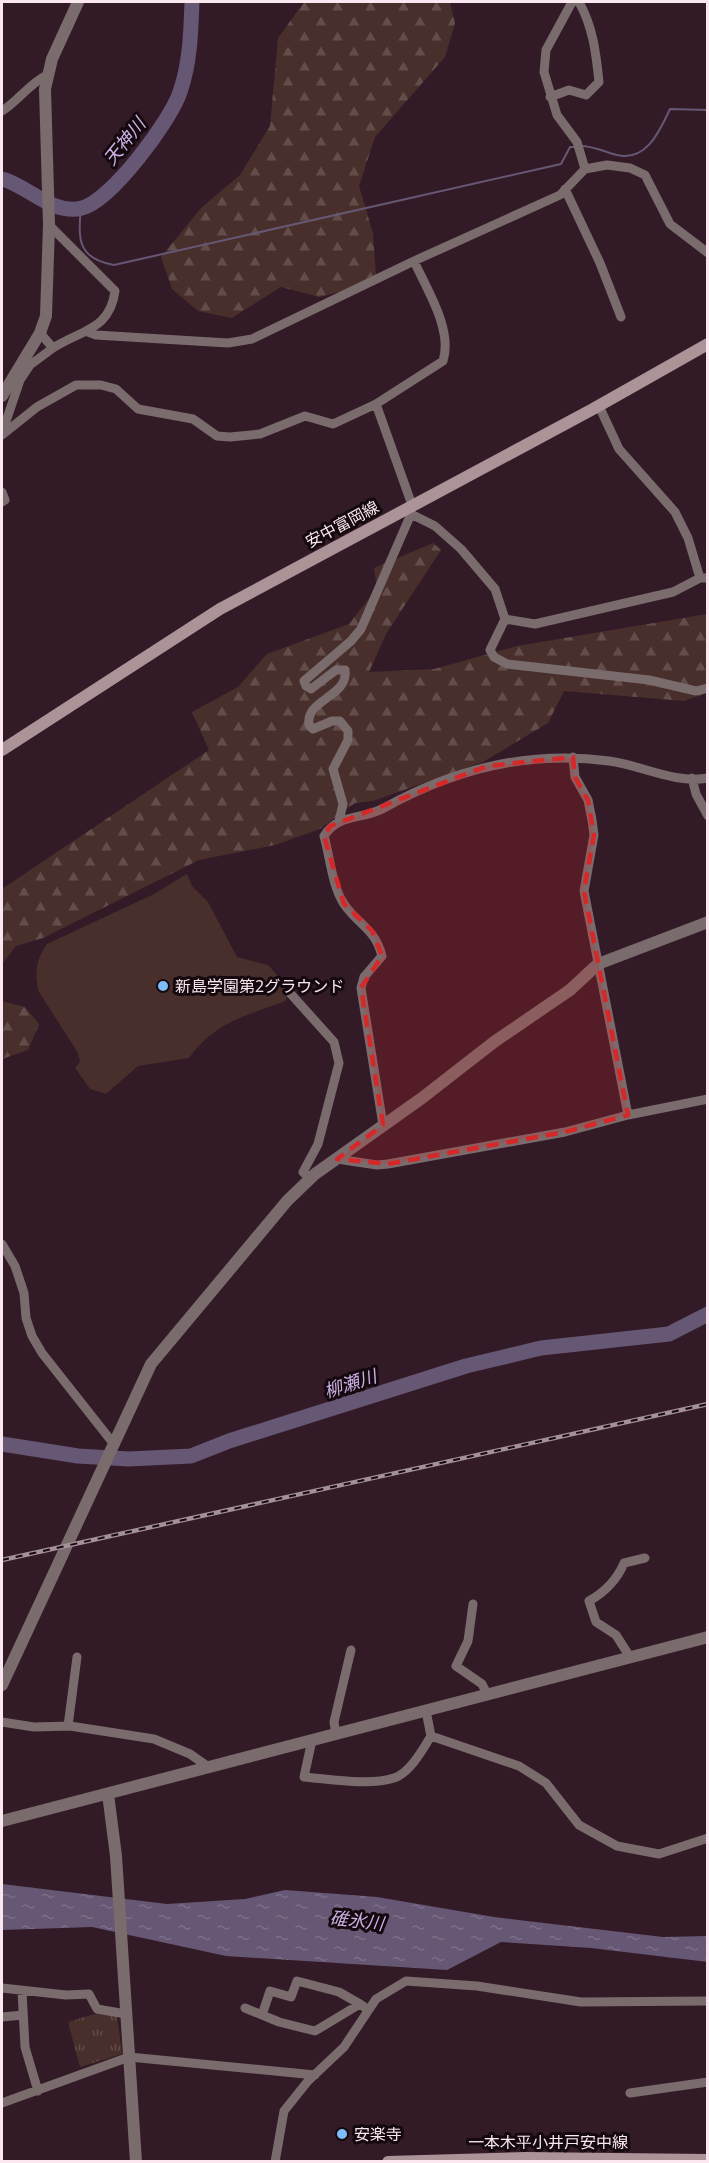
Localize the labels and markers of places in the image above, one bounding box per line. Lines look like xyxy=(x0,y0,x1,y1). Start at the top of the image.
place label: 新島学園第2グラウンド xyxy=(175,975,344,997)
marker: 新島学園第2グラウンド xyxy=(156,979,170,993)
place label: 安楽寺 xyxy=(354,2123,402,2145)
marker: 安楽寺 xyxy=(335,2127,349,2141)

